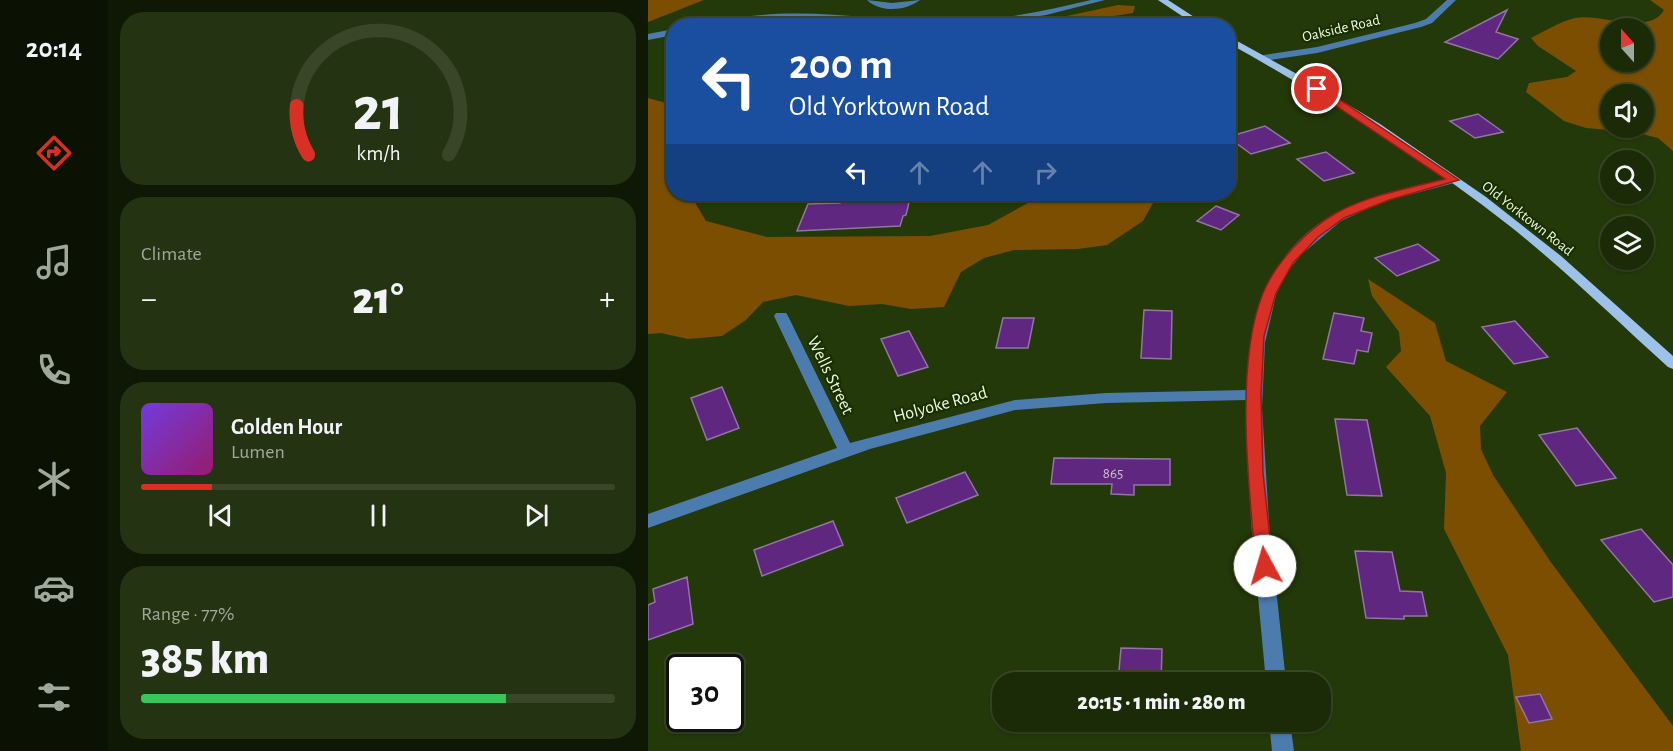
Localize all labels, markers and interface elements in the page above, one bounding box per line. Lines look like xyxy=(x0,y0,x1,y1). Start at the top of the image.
street label: Oakside Road xyxy=(1301,12,1382,45)
north arrow xyxy=(1600,18,1654,72)
map controls xyxy=(1600,18,1654,270)
text: 20:14 xyxy=(26,35,82,62)
icon: left xyxy=(690,42,768,120)
text: 200 m xyxy=(789,44,893,86)
pin xyxy=(1291,63,1342,114)
icon: arrive xyxy=(1300,72,1333,105)
text: 21 xyxy=(352,80,404,142)
button: sound xyxy=(1600,84,1654,138)
text: Old Yorktown Road xyxy=(789,93,989,120)
icon: directions xyxy=(33,132,75,174)
text: km/h xyxy=(356,144,400,165)
button: search xyxy=(1600,150,1654,204)
icon: left xyxy=(840,156,873,189)
icon: ahead xyxy=(903,156,936,189)
icon: ahead xyxy=(966,156,999,189)
icon: right xyxy=(1029,156,1062,189)
street label: Old Yorktown Road xyxy=(1479,178,1576,259)
button: layers xyxy=(1600,216,1654,270)
icon: music xyxy=(33,241,75,283)
text: Climate xyxy=(141,244,202,264)
text: 21° xyxy=(352,277,404,322)
text: − xyxy=(141,283,157,316)
text: + xyxy=(599,283,615,316)
street label: Wells Street xyxy=(803,334,857,418)
icon: phone xyxy=(33,349,75,391)
street label: Holyoke Road xyxy=(891,384,989,426)
text: Golden Hour xyxy=(231,416,342,438)
text: Lumen xyxy=(231,442,285,462)
icon: climate xyxy=(33,458,75,500)
house number: 865 xyxy=(1103,466,1123,481)
icon: previous xyxy=(204,499,237,532)
icon: pause xyxy=(362,499,395,532)
icon: next xyxy=(520,499,553,532)
position arrow xyxy=(1233,534,1297,598)
icon: car xyxy=(33,567,75,609)
text: Range · 77% xyxy=(141,604,234,624)
text: 385 km xyxy=(141,637,269,682)
speed limit sign: 30 xyxy=(666,654,744,732)
icon: filters xyxy=(33,676,75,718)
text: 20:15 · 1 min · 280 m xyxy=(1077,691,1246,713)

